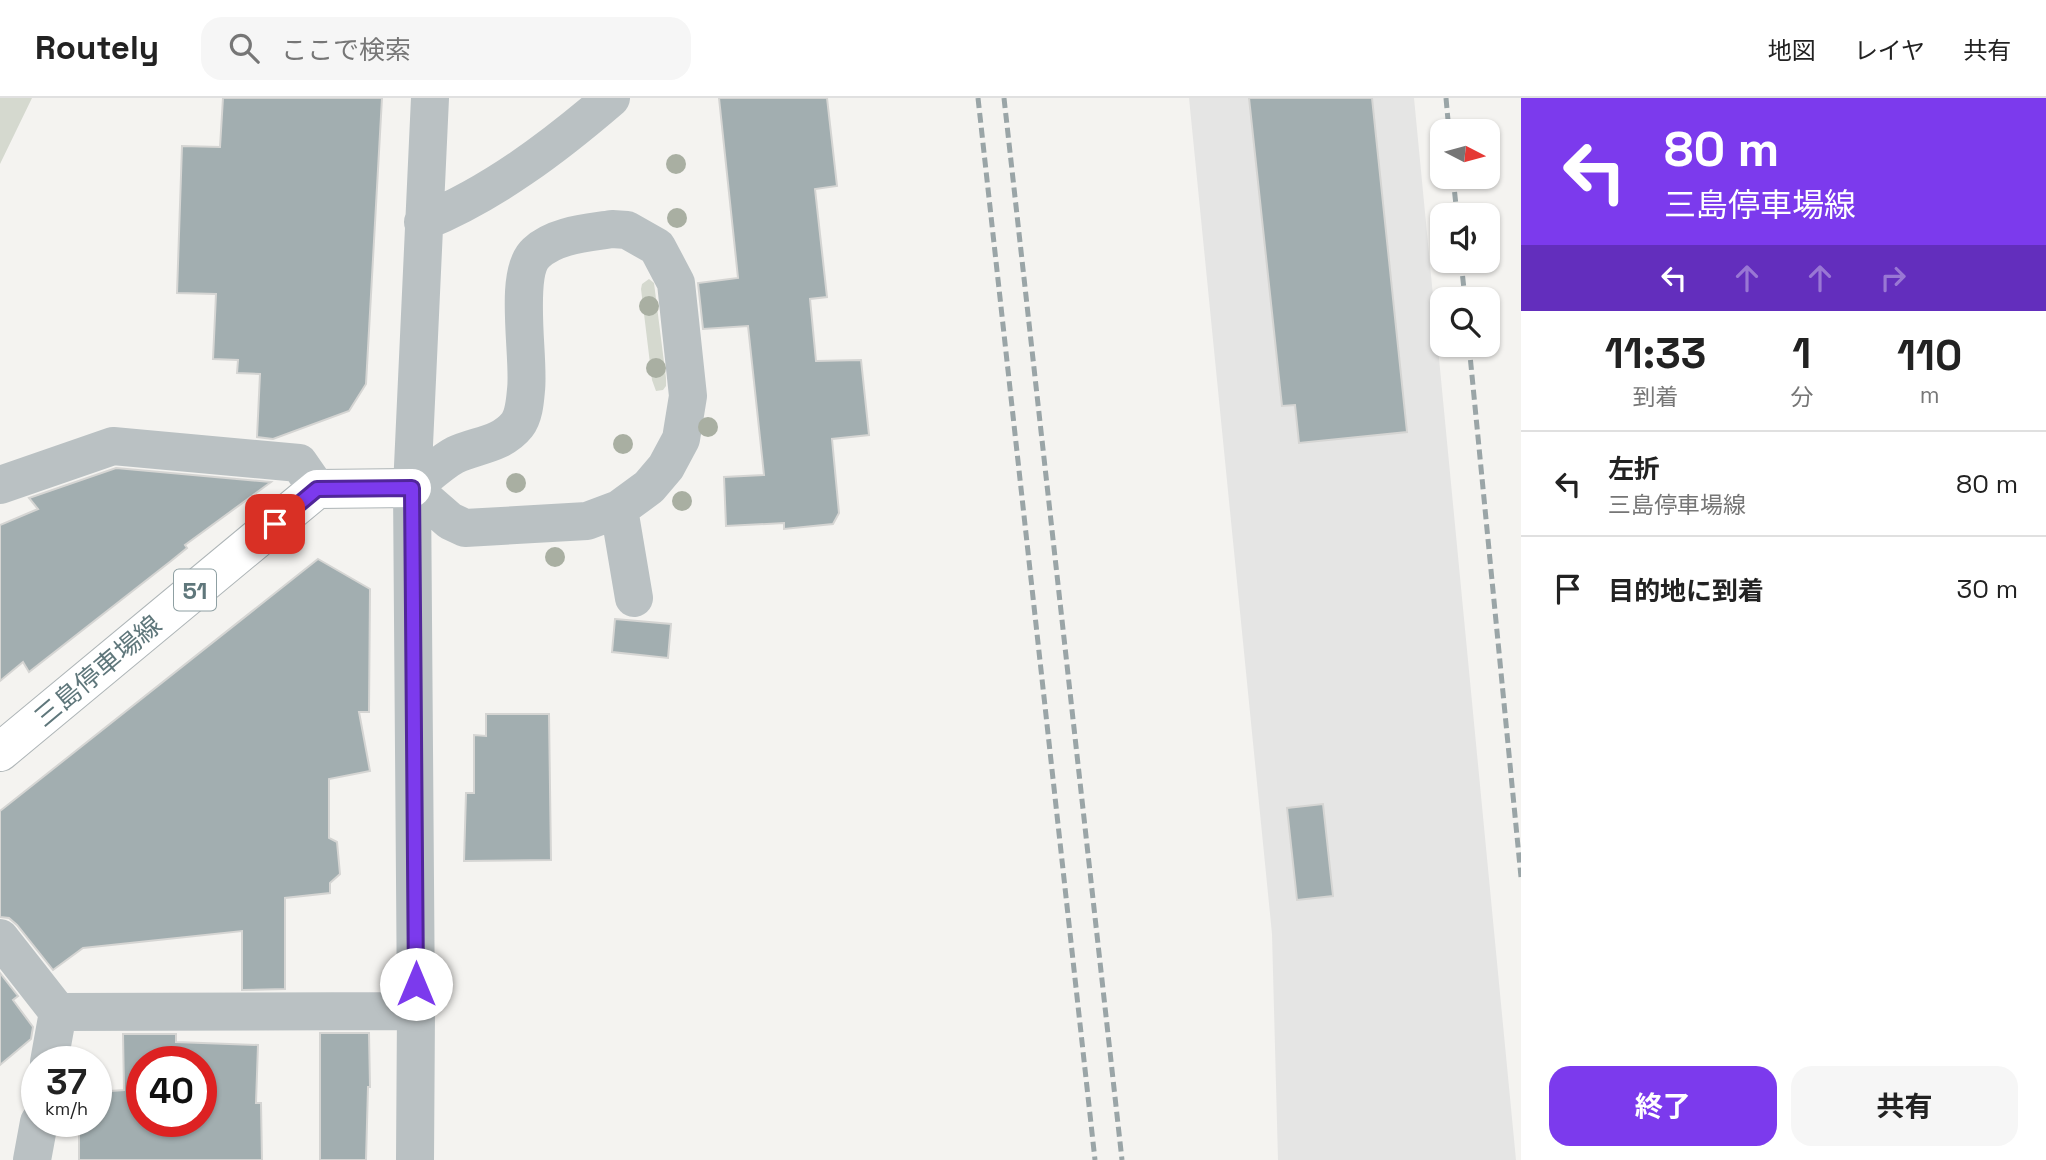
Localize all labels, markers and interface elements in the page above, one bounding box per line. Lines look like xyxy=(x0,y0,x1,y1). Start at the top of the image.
search box xyxy=(201,17,691,80)
text: Routely xyxy=(35,27,159,69)
icon: search xyxy=(225,29,263,67)
text: ここで検索 xyxy=(281,33,411,67)
text: 地図 xyxy=(1768,35,1816,66)
text: レイヤ xyxy=(1854,35,1925,66)
text: 共有 xyxy=(1963,35,2011,66)
text: 80 m xyxy=(1664,118,1779,180)
north arrow xyxy=(1430,119,1500,189)
map controls xyxy=(1430,119,1500,357)
icon: left xyxy=(1549,126,1640,217)
text: 三島停車場線 xyxy=(1664,185,1856,225)
button: sound xyxy=(1430,203,1500,273)
icon: left xyxy=(1655,259,1693,297)
icon: ahead xyxy=(1728,259,1766,297)
icon: ahead xyxy=(1801,259,1839,297)
icon: right xyxy=(1874,259,1912,297)
button: search xyxy=(1430,287,1500,357)
text: 11:33 xyxy=(1605,327,1706,380)
text: 1 xyxy=(1792,327,1811,380)
text: 110 xyxy=(1897,329,1962,382)
text: m xyxy=(1920,380,1939,410)
text: 到着 xyxy=(1633,382,1679,412)
text: 分 xyxy=(1790,382,1813,412)
text: 左折 xyxy=(1608,452,1660,486)
icon: left xyxy=(1549,465,1587,503)
text: 80 m xyxy=(1956,467,2018,501)
text: 三島停車場線 xyxy=(1608,490,1746,520)
pin xyxy=(245,494,305,554)
icon: arrive xyxy=(256,505,294,543)
road number: 51 xyxy=(174,570,216,610)
icon: arrive xyxy=(1549,570,1587,608)
text: 30 m xyxy=(1957,572,2018,606)
text: 目的地に到着 xyxy=(1608,574,1764,608)
street label: 三島停車場線 xyxy=(27,608,169,734)
position arrow xyxy=(379,947,453,1021)
speed limit sign: 40 xyxy=(126,1046,217,1137)
text: 37 xyxy=(46,1060,87,1104)
button: 終了 xyxy=(1549,1066,1777,1146)
button: 共有 xyxy=(1791,1066,2018,1146)
text: km/h xyxy=(45,1097,88,1120)

